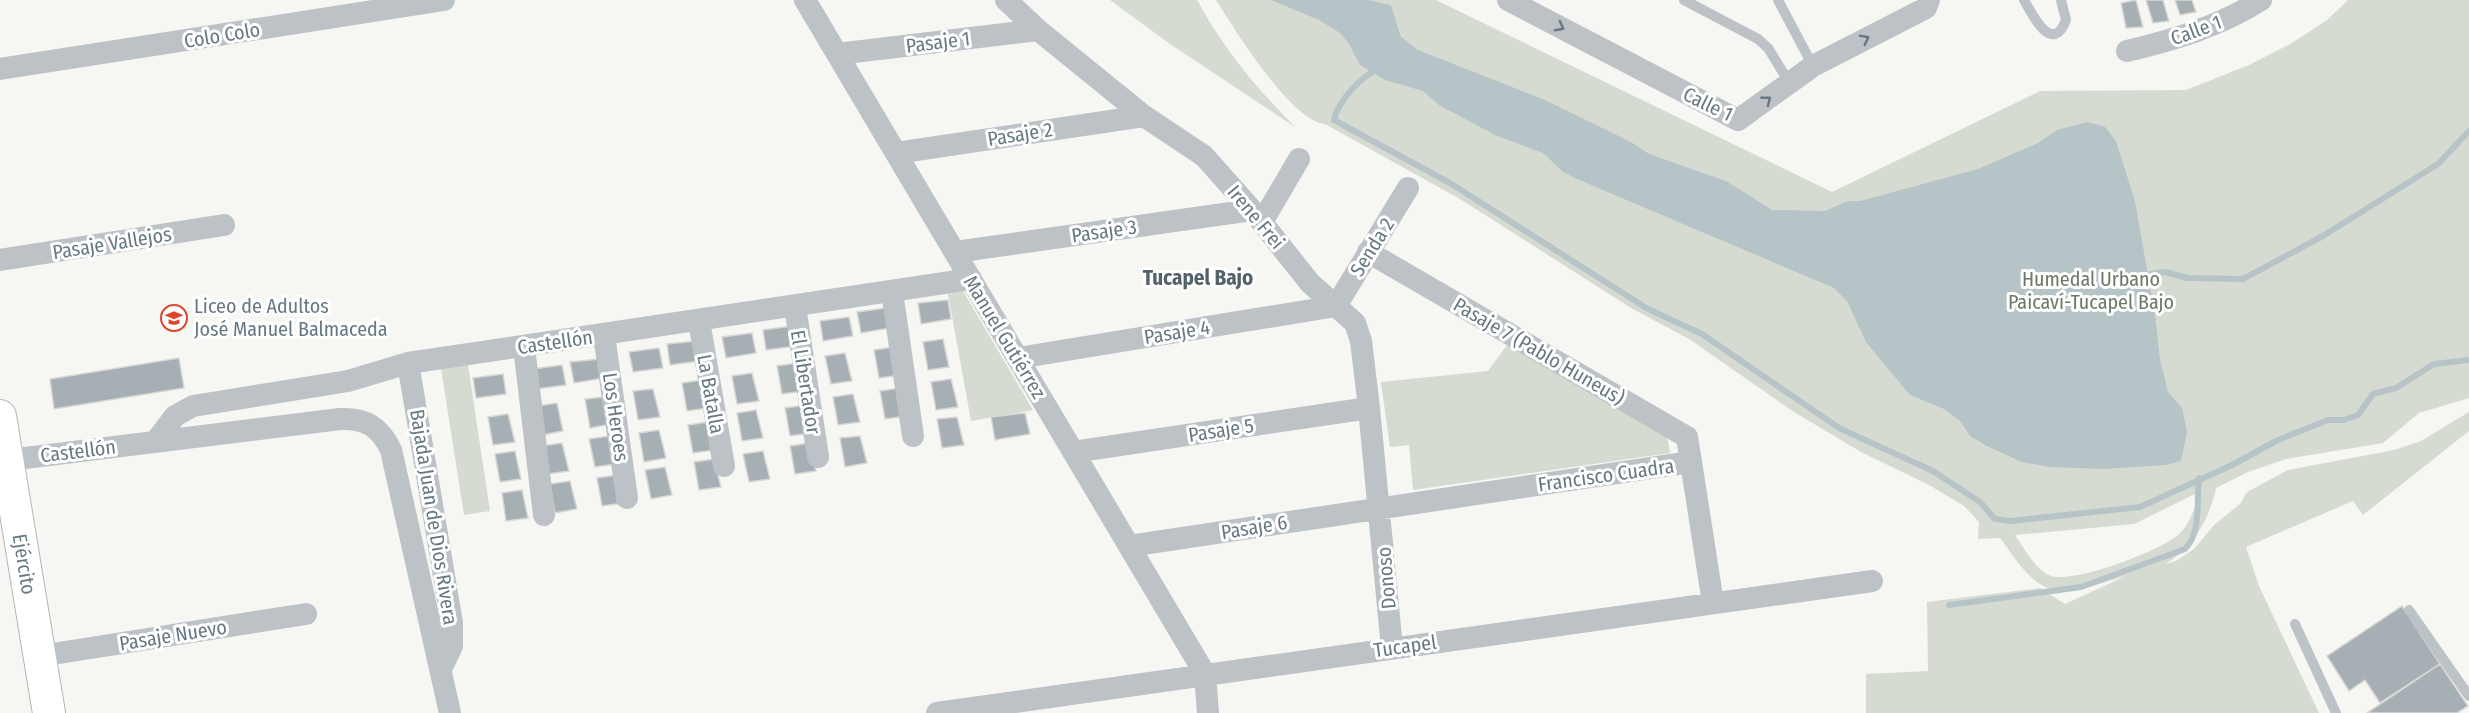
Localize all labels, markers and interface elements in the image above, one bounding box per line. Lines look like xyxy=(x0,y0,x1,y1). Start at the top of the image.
street label: Calle 1 xyxy=(2167,10,2225,50)
street label: Colo Colo xyxy=(182,17,262,53)
one-way arrow xyxy=(1553,20,1564,31)
street label: Pasaje 1 xyxy=(905,26,971,58)
one-way arrow xyxy=(1859,35,1870,46)
street label: Calle 1 xyxy=(1679,82,1737,126)
one-way arrow xyxy=(1760,96,1771,107)
street label: Pasaje 2 xyxy=(986,117,1054,151)
street label: Irene Frei xyxy=(1222,180,1290,254)
street label: Senda 2 xyxy=(1345,213,1399,281)
street label: Pasaje 3 xyxy=(1070,215,1138,247)
street label: Pasaje Vallejos xyxy=(51,222,173,264)
district label: Tucapel Bajo xyxy=(1143,265,1253,291)
park label: Humedal Urbano Paicaví-Tucapel Bajo xyxy=(2008,267,2174,314)
street label: Manuel Gutiérrez xyxy=(959,271,1051,403)
street label: Pasaje 7 (Pablo Huneus) xyxy=(1449,292,1629,410)
place label: Liceo de Adultos José Manuel Balmaceda xyxy=(194,294,388,341)
school or university icon: Liceo de Adultos José Manuel Balmaceda xyxy=(159,303,189,333)
street label: Pasaje 4 xyxy=(1142,315,1212,349)
street label: Castellón xyxy=(516,325,594,359)
street label: El Libertador xyxy=(786,328,826,436)
street label: La Batalla xyxy=(692,352,730,436)
street label: Los Heroes xyxy=(598,371,634,463)
street label: Bajada Juan de Dios Rivera xyxy=(405,407,463,627)
street label: Pasaje 5 xyxy=(1187,413,1255,447)
street label: Castellón xyxy=(39,434,117,468)
street label: Francisco Cuadra xyxy=(1536,454,1676,496)
street label: Pasaje 6 xyxy=(1219,510,1289,544)
street label: Ejército xyxy=(8,532,41,596)
street label: Donoso xyxy=(1371,546,1401,610)
street label: Pasaje Nuevo xyxy=(118,615,228,655)
street label: Tucapel xyxy=(1372,630,1438,662)

